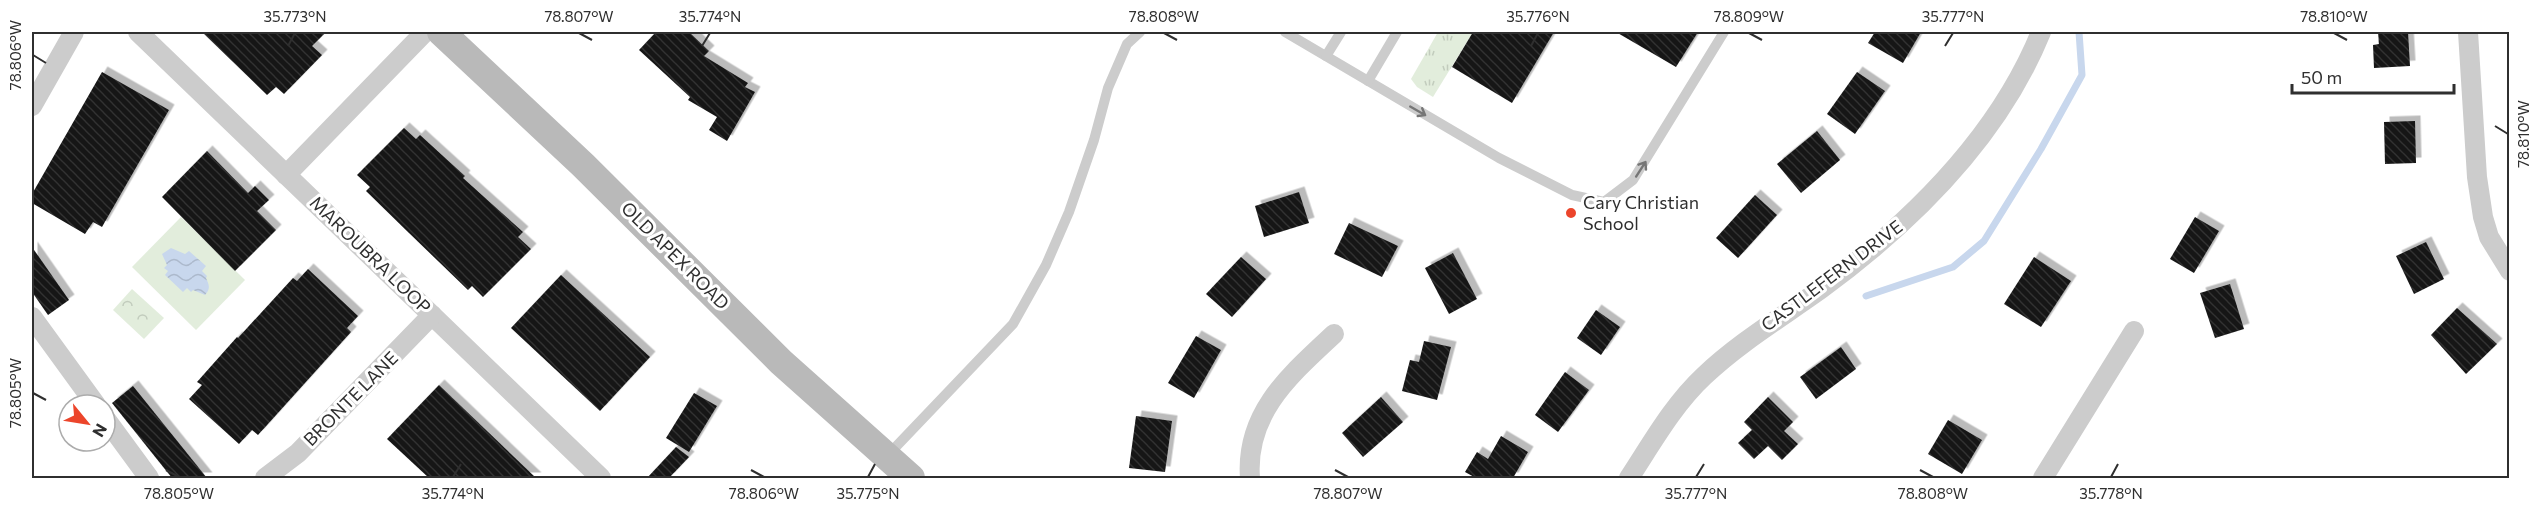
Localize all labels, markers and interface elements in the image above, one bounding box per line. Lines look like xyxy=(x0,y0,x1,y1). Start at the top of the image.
text: 35.773°N xyxy=(263,7,327,25)
text: 78.807°W xyxy=(544,7,614,25)
text: 35.774°N xyxy=(679,7,741,25)
text: 78.808°W xyxy=(1129,7,1199,25)
text: 35.776°N xyxy=(1506,7,1570,25)
text: 78.809°W xyxy=(1714,7,1784,25)
text: 35.777°N xyxy=(1922,7,1984,25)
text: 78.810°W xyxy=(2300,7,2368,25)
text: 78.806°W xyxy=(6,20,24,90)
scale bar xyxy=(2292,57,2454,95)
text: 50 m xyxy=(2301,66,2342,88)
text: 78.810°W xyxy=(2514,100,2532,168)
one-way arrow xyxy=(1409,105,1426,117)
one-way arrow xyxy=(1635,161,1647,178)
street label: MAROUBRA LOOP xyxy=(306,191,436,318)
place label: Cary Christian School xyxy=(1583,191,1699,234)
street label: OLD APEX ROAD xyxy=(617,197,734,314)
marker: Cary Christian School xyxy=(1564,206,1578,220)
street label: CASTLEFERN DRIVE xyxy=(1756,215,1906,335)
street label: BRONTE LANE xyxy=(299,347,402,450)
text: 78.805°W xyxy=(6,358,24,428)
north arrow xyxy=(57,393,117,453)
text: N xyxy=(89,421,112,441)
text: 78.805°W xyxy=(144,484,214,502)
text: 35.774°N xyxy=(422,484,484,502)
text: 78.806°W xyxy=(729,484,799,502)
text: 35.775°N xyxy=(836,484,900,502)
text: 78.807°W xyxy=(1313,484,1383,502)
text: 35.777°N xyxy=(1665,484,1727,502)
text: 78.808°W xyxy=(1898,484,1968,502)
text: 35.778°N xyxy=(2079,484,2143,502)

